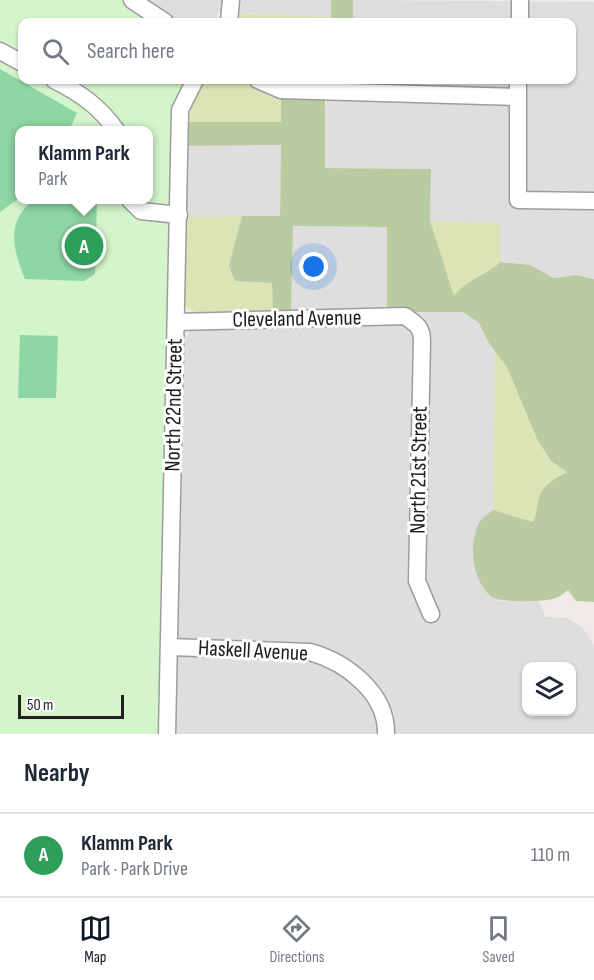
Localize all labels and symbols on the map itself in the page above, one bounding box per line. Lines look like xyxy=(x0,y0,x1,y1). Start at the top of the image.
pin: A xyxy=(64,224,104,268)
your location xyxy=(299,252,328,281)
street label: Cleveland Avenue xyxy=(232,304,362,334)
street label: North 22nd Street xyxy=(159,338,189,472)
street label: North 21st Street xyxy=(404,406,434,534)
street label: Haskell Avenue xyxy=(197,635,309,667)
scale bar xyxy=(18,692,124,720)

